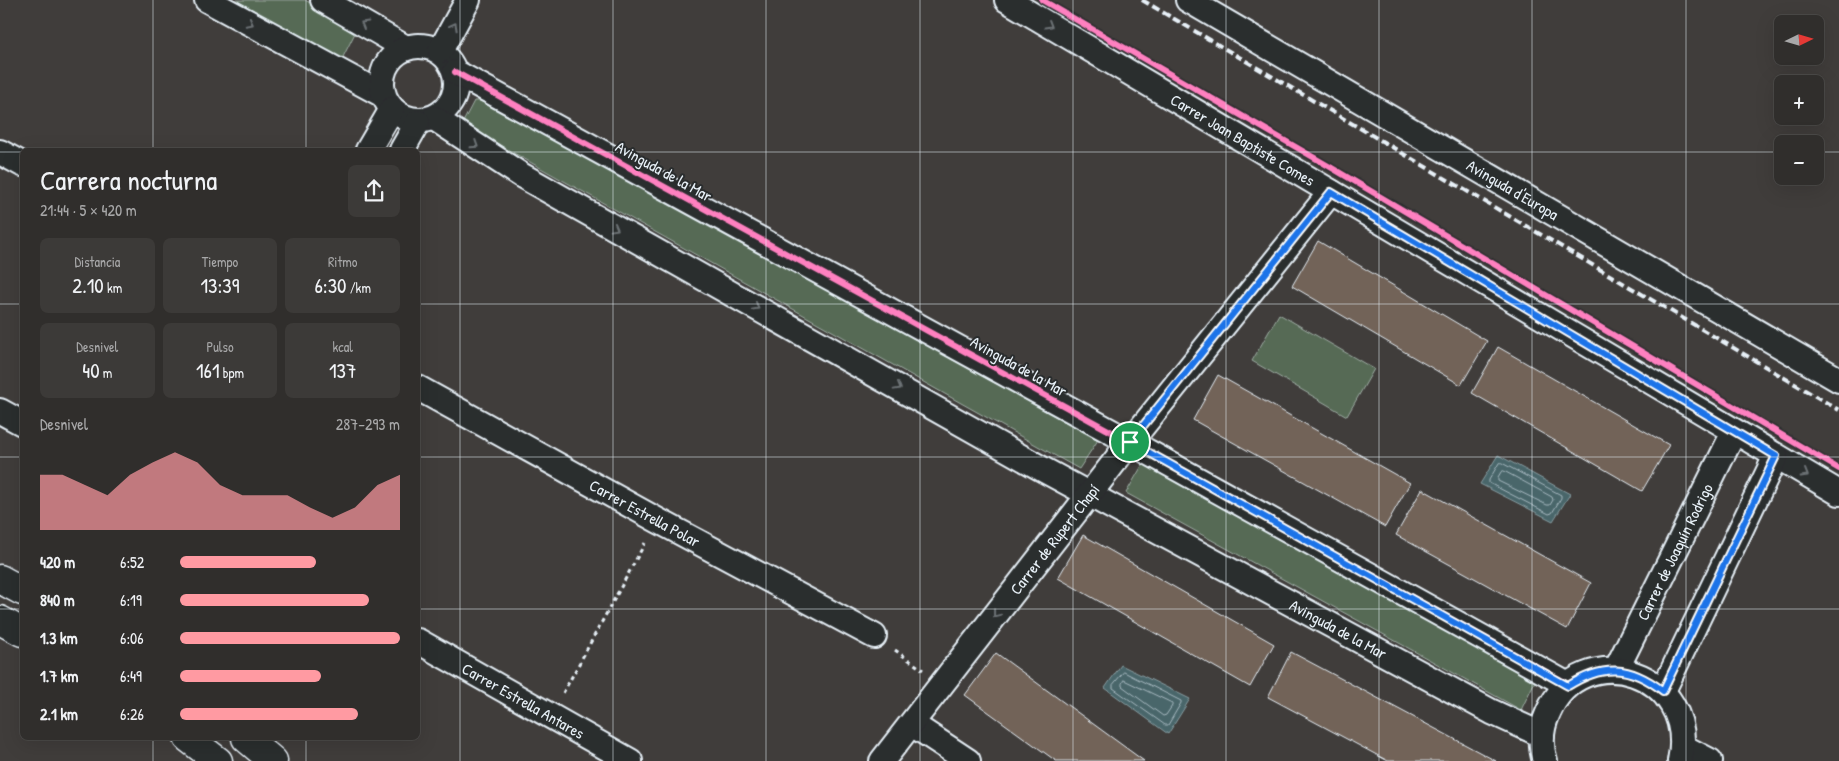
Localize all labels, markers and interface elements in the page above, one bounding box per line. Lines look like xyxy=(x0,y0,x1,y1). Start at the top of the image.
north arrow xyxy=(1774,15,1824,65)
map controls xyxy=(1774,15,1824,185)
one-way arrow xyxy=(245,17,254,27)
one-way arrow xyxy=(1043,18,1052,28)
one-way arrow xyxy=(361,20,370,30)
one-way arrow xyxy=(448,22,458,31)
button: + xyxy=(1774,75,1824,125)
street label: Carrer Joan Baptiste Comes xyxy=(1167,88,1319,191)
street label: Avinguda de la Mar xyxy=(612,135,716,207)
button: − xyxy=(1774,135,1824,185)
one-way arrow xyxy=(469,139,479,148)
street label: Avinguda d'Europa xyxy=(1463,154,1563,225)
text: Carrera nocturna xyxy=(40,161,217,199)
button: share xyxy=(348,165,400,217)
text: 21:44 · 5 × 420 m xyxy=(40,199,137,221)
one-way arrow xyxy=(609,221,618,231)
text: Distancia xyxy=(74,252,120,271)
text: Tiempo xyxy=(202,252,238,271)
text: Ritmo xyxy=(328,252,357,271)
text: 2.10 xyxy=(72,271,104,300)
text: 13:39 xyxy=(200,271,240,300)
text: 6:30 xyxy=(314,271,346,300)
text: km xyxy=(104,278,122,297)
text: /km xyxy=(346,278,371,297)
one-way arrow xyxy=(751,301,760,311)
street label: Avinguda de la Mar xyxy=(967,330,1071,402)
text: Desnivel xyxy=(76,337,118,356)
text: Pulso xyxy=(206,337,234,356)
text: kcal xyxy=(332,337,353,356)
text: 40 xyxy=(82,356,100,385)
text: 161 xyxy=(196,356,220,385)
text: 137 xyxy=(329,356,356,385)
text: m xyxy=(100,363,112,382)
text: bpm xyxy=(220,363,244,382)
one-way arrow xyxy=(892,381,901,391)
text: Desnivel xyxy=(40,413,88,435)
text: 287–293 m xyxy=(336,413,400,435)
pin xyxy=(1109,421,1151,463)
icon: arrive xyxy=(1116,428,1144,456)
one-way arrow xyxy=(1800,467,1809,477)
street label: Carrer Estrella Polar xyxy=(586,474,704,552)
street label: Carrer de Rupert Chapí xyxy=(1005,479,1104,599)
street label: Carrer de Joaquín Rodrigo xyxy=(1631,479,1718,624)
text: 420 m xyxy=(40,551,75,573)
text: 6:52 xyxy=(120,551,144,573)
text: 840 m xyxy=(40,589,75,611)
text: 6:19 xyxy=(120,589,142,611)
street label: Avinguda de la Mar xyxy=(1286,594,1391,664)
one-way arrow xyxy=(993,609,1002,618)
text: 1.3 km xyxy=(40,627,78,649)
text: 6:06 xyxy=(120,627,144,649)
street label: Carrer Estrella Antares xyxy=(458,657,589,744)
text: 1.7 km xyxy=(40,665,78,687)
text: 6:49 xyxy=(120,665,142,687)
text: 2.1 km xyxy=(40,703,78,725)
text: 6:26 xyxy=(120,703,144,725)

